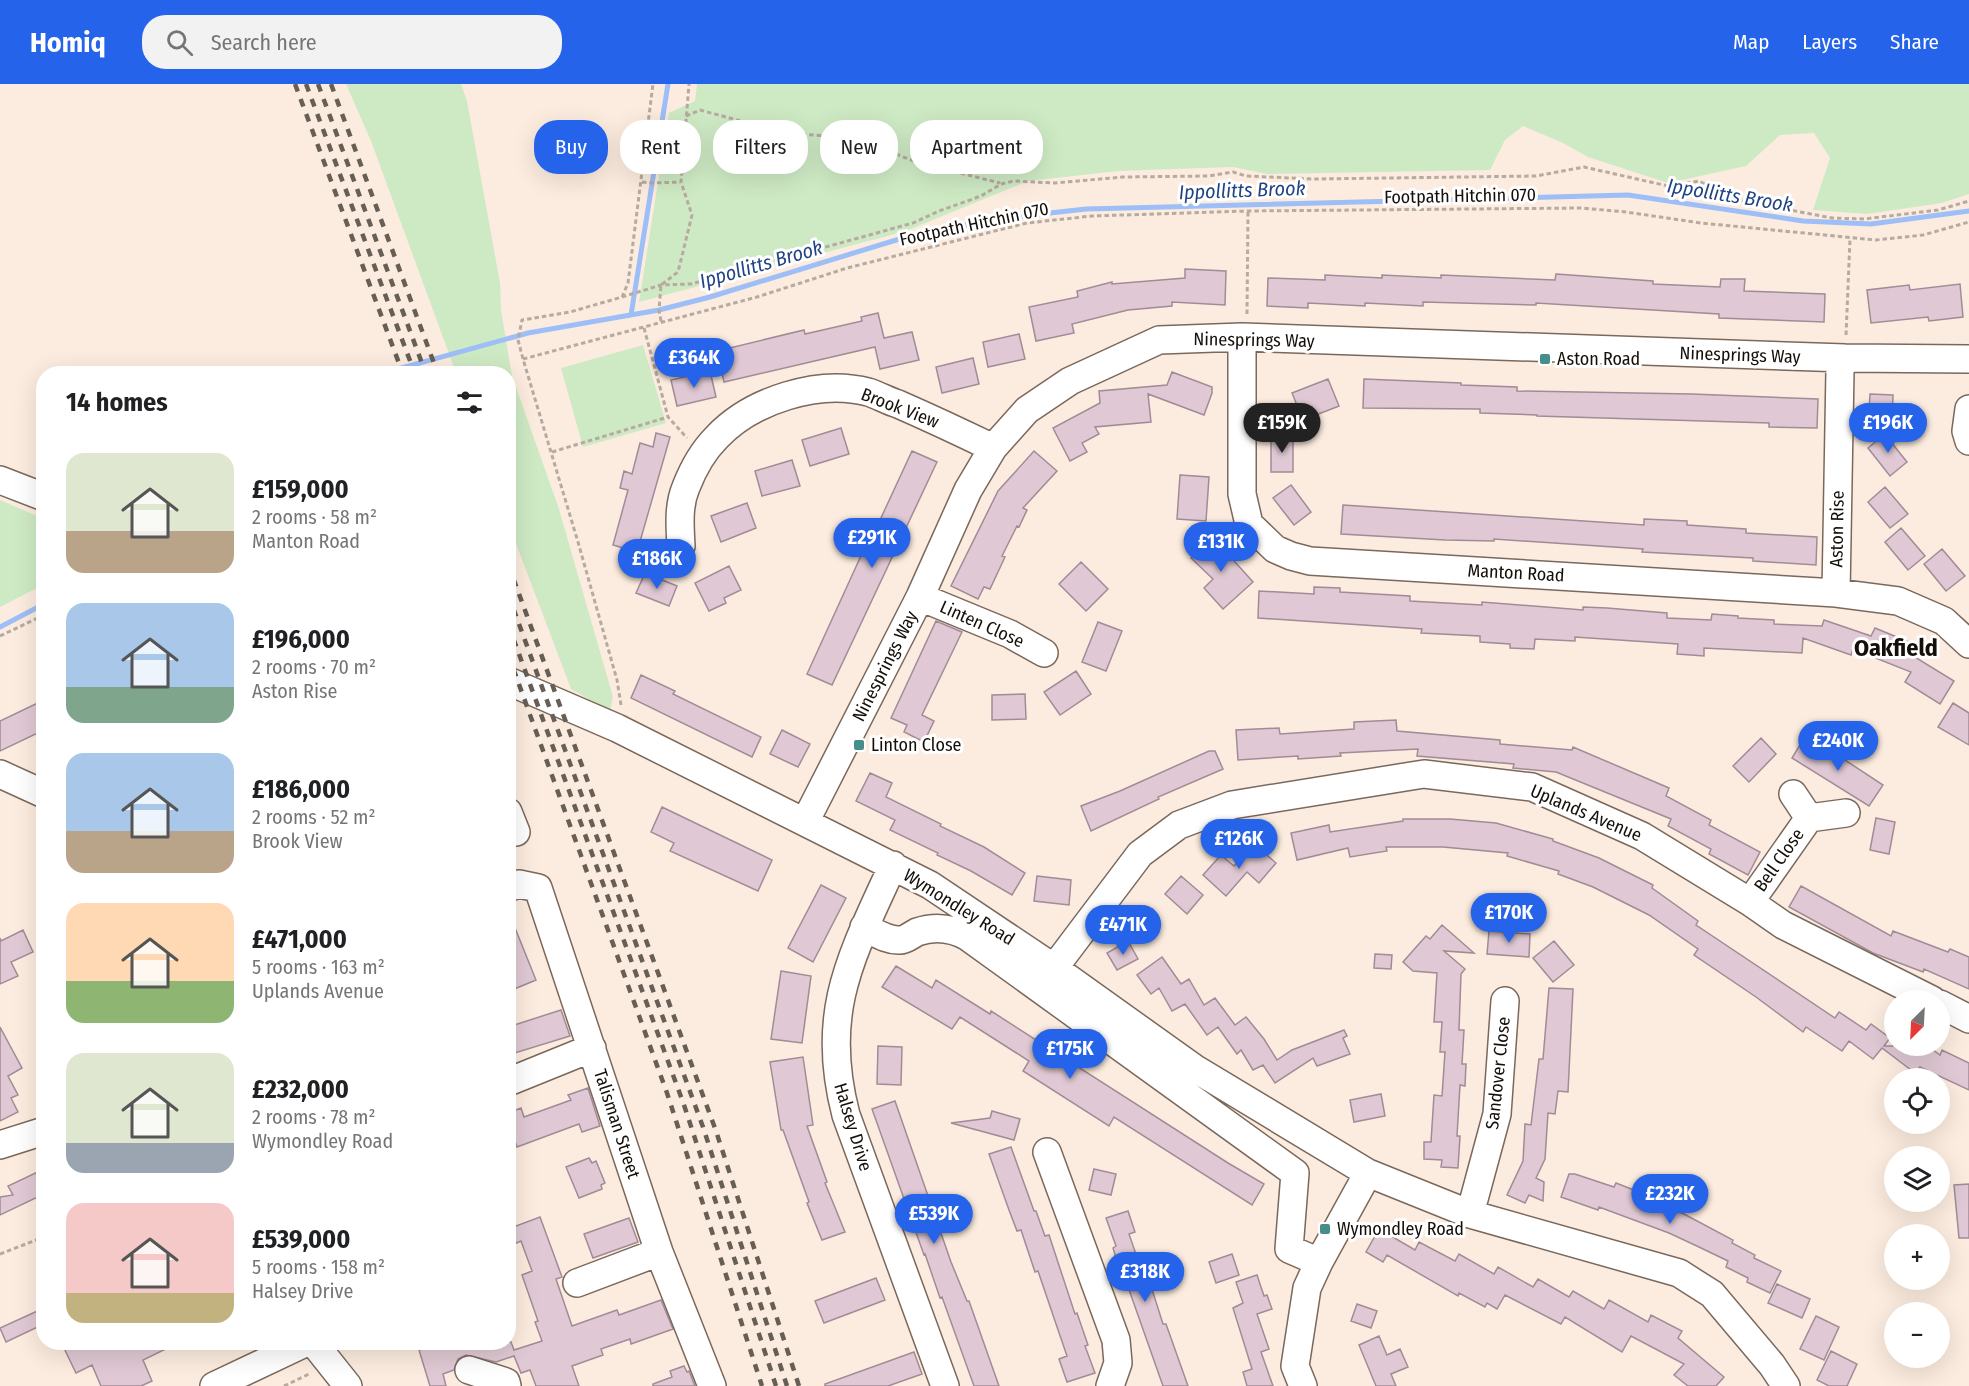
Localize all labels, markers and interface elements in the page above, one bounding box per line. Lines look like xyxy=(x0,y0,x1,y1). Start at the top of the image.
search box xyxy=(142,15,562,69)
text: Homiq xyxy=(30,26,106,59)
icon: search xyxy=(163,26,196,59)
text: Search here xyxy=(211,29,317,56)
text: Map xyxy=(1733,29,1769,55)
text: Layers xyxy=(1802,29,1857,55)
text: Share xyxy=(1890,29,1939,55)
chip: Buy xyxy=(534,120,608,174)
chip: Rent xyxy=(620,120,701,174)
chip: Filters xyxy=(713,120,808,174)
chip: New xyxy=(820,120,898,174)
chip: Apartment xyxy=(910,120,1043,174)
water label: Ippollitts Brook xyxy=(1666,173,1795,217)
water label: Ippollitts Brook xyxy=(1178,176,1306,204)
street label: Footpath Hitchin 070 xyxy=(1384,184,1536,208)
street label: Footpath Hitchin 070 xyxy=(897,197,1051,251)
water label: Ippollitts Brook xyxy=(697,235,825,293)
street label: Ninesprings Way xyxy=(1193,328,1315,352)
pin: £364K xyxy=(652,338,736,389)
street label: Ninesprings Way xyxy=(1679,342,1801,368)
text: £364K xyxy=(668,345,720,369)
place label: Aston Road xyxy=(1557,348,1640,370)
marker: Aston Road xyxy=(1538,352,1552,366)
street label: Brook View xyxy=(858,383,942,433)
icon: filters xyxy=(453,386,486,419)
text: 14 homes xyxy=(66,387,168,418)
pin: £159K xyxy=(1240,403,1324,454)
pin: £196K xyxy=(1846,403,1930,454)
text: £159K xyxy=(1257,410,1307,434)
text: £196K xyxy=(1863,410,1913,434)
text: £159,000 xyxy=(252,474,349,505)
icon: home xyxy=(114,477,186,549)
street label: Aston Rise xyxy=(1825,490,1849,568)
text: 2 rooms · 58 m² xyxy=(252,505,377,529)
pin: £291K xyxy=(830,518,914,569)
pin: £131K xyxy=(1179,522,1263,573)
text: £291K xyxy=(847,525,897,549)
text: Manton Road xyxy=(252,529,360,553)
text: £131K xyxy=(1198,529,1244,553)
pin: £186K xyxy=(615,539,699,590)
text: £186K xyxy=(632,546,682,570)
street label: Manton Road xyxy=(1467,559,1565,587)
street label: Linten Close xyxy=(936,596,1028,652)
street label: Ninesprings Way xyxy=(848,607,922,725)
text: £196,000 xyxy=(252,624,350,655)
icon: home xyxy=(114,627,186,699)
district label: Oakfield xyxy=(1854,634,1938,662)
text: 2 rooms · 70 m² xyxy=(252,655,376,679)
text: Aston Rise xyxy=(252,679,337,703)
pin: £240K xyxy=(1796,721,1880,772)
text: £240K xyxy=(1812,728,1864,752)
place label: Linton Close xyxy=(871,734,962,756)
marker: Linton Close xyxy=(852,738,866,752)
text: £186,000 xyxy=(252,774,350,805)
icon: home xyxy=(114,777,186,849)
street label: Uplands Avenue xyxy=(1527,780,1645,846)
text: 2 rooms · 52 m² xyxy=(252,805,376,829)
pin: £126K xyxy=(1197,819,1281,870)
street label: Bell Close xyxy=(1749,824,1809,896)
text: £126K xyxy=(1215,826,1263,850)
text: Brook View xyxy=(252,829,343,853)
street label: Wymondley Road xyxy=(899,864,1019,950)
pin: £170K xyxy=(1467,893,1551,944)
text: £170K xyxy=(1485,900,1533,924)
pin: £471K xyxy=(1081,905,1165,956)
text: £471K xyxy=(1099,912,1147,936)
text: £471,000 xyxy=(252,924,347,955)
icon: home xyxy=(114,927,186,999)
text: 5 rooms · 163 m² xyxy=(252,955,385,979)
text: Uplands Avenue xyxy=(252,979,384,1003)
north arrow xyxy=(1884,990,1950,1056)
map controls xyxy=(1884,990,1950,1368)
street label: Sandover Close xyxy=(1481,1015,1515,1130)
pin: £175K xyxy=(1028,1029,1112,1080)
text: £175K xyxy=(1046,1036,1094,1060)
street label: Talisman Street xyxy=(589,1067,645,1182)
button: locate xyxy=(1884,1068,1950,1134)
text: £232,000 xyxy=(252,1074,349,1105)
icon: home xyxy=(114,1077,186,1149)
street label: Halsey Drive xyxy=(829,1080,877,1174)
text: 2 rooms · 78 m² xyxy=(252,1105,375,1129)
text: Wymondley Road xyxy=(252,1129,393,1153)
button: layers xyxy=(1884,1146,1950,1212)
pin: £232K xyxy=(1628,1174,1712,1225)
text: £232K xyxy=(1645,1181,1695,1205)
pin: £539K xyxy=(892,1194,976,1245)
text: £539K xyxy=(909,1201,959,1225)
place label: Wymondley Road xyxy=(1337,1218,1464,1240)
marker: Wymondley Road xyxy=(1318,1222,1332,1236)
text: £539,000 xyxy=(252,1224,351,1255)
button: + xyxy=(1884,1224,1950,1290)
icon: home xyxy=(114,1227,186,1299)
pin: £318K xyxy=(1103,1252,1187,1303)
text: 5 rooms · 158 m² xyxy=(252,1255,385,1279)
text: £318K xyxy=(1120,1259,1170,1283)
text: Halsey Drive xyxy=(252,1279,353,1303)
button: − xyxy=(1884,1302,1950,1368)

